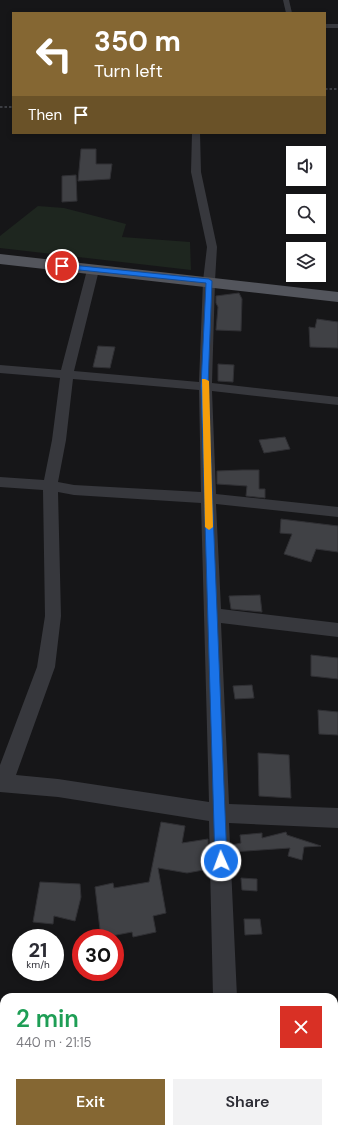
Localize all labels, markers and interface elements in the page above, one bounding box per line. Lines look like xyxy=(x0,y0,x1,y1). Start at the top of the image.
text: 350 m xyxy=(94,23,181,60)
icon: left xyxy=(28,28,80,80)
text: Turn left xyxy=(94,59,163,83)
icon: arrive xyxy=(70,104,92,126)
text: Then xyxy=(28,105,62,125)
map controls xyxy=(286,146,326,282)
button: sound xyxy=(286,146,326,186)
button: search xyxy=(286,194,326,234)
button: layers xyxy=(286,242,326,282)
pin xyxy=(45,249,79,283)
icon: arrive xyxy=(51,255,73,277)
position arrow xyxy=(200,840,242,882)
speed limit sign: 30 xyxy=(72,929,124,981)
text: 21 xyxy=(29,937,47,963)
text: km/h xyxy=(26,958,50,971)
text: 2 min xyxy=(16,1003,79,1034)
button: close xyxy=(280,1006,322,1048)
text: 440 m · 21:15 xyxy=(16,1034,91,1051)
button: Exit xyxy=(16,1079,165,1125)
button: Share xyxy=(173,1079,322,1125)

